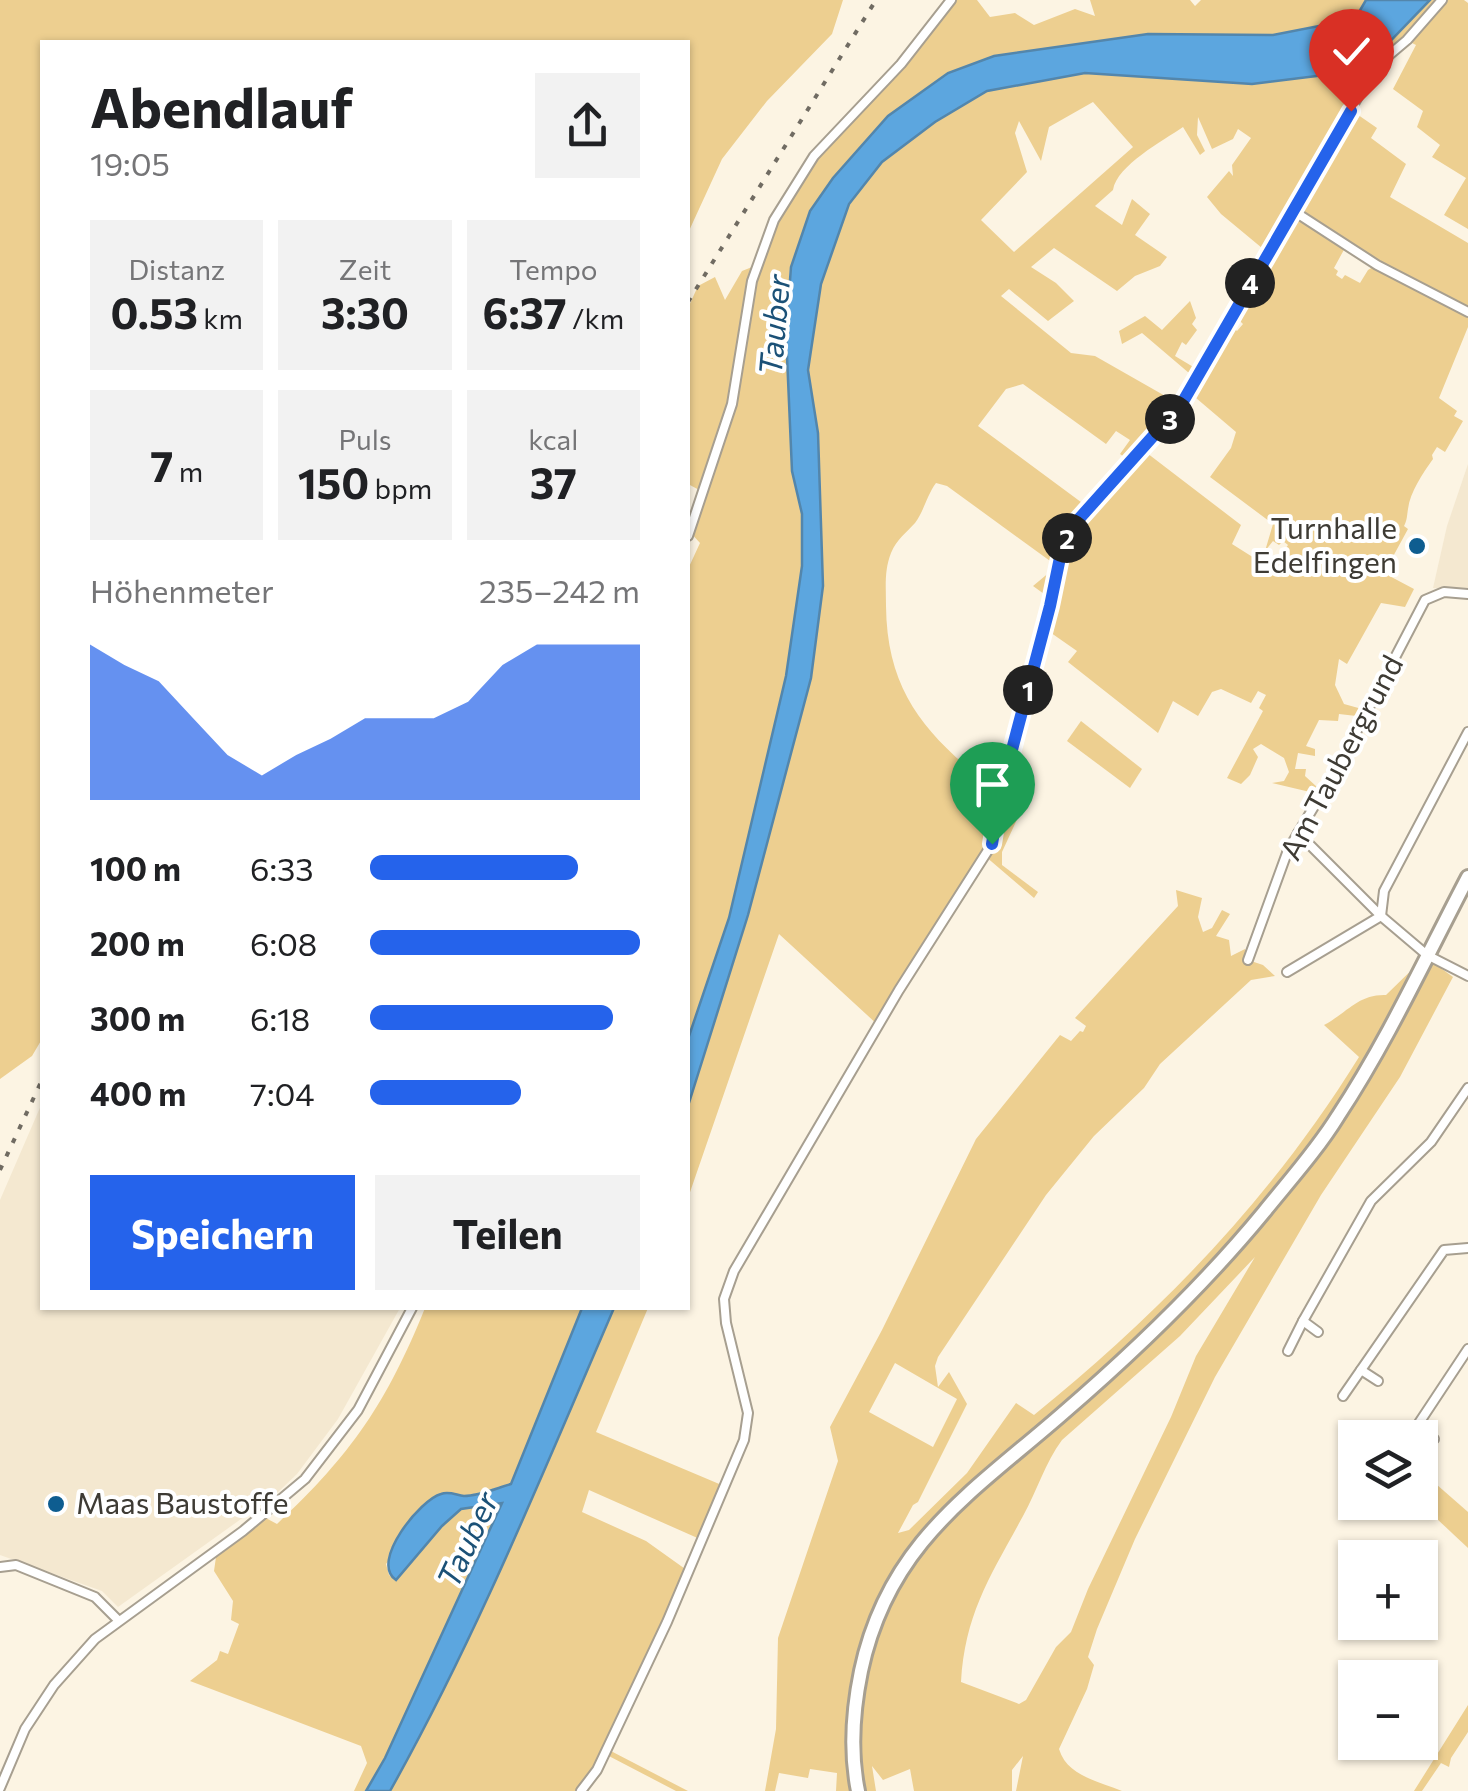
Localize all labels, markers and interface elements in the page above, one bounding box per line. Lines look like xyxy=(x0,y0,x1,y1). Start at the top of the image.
pin xyxy=(1309,9,1394,112)
icon: check xyxy=(1324,24,1379,79)
text: Abendlauf xyxy=(90,72,353,139)
button: share xyxy=(535,73,640,178)
text: 19:05 xyxy=(90,143,170,183)
text: Distanz xyxy=(128,252,225,286)
text: Zeit xyxy=(339,252,391,286)
text: Tempo xyxy=(509,252,597,286)
pin: 4 xyxy=(1225,258,1275,308)
text: 4 xyxy=(1241,266,1259,300)
water label: Tauber xyxy=(749,272,797,377)
text: 0.53 xyxy=(110,286,198,338)
text: 3:30 xyxy=(321,286,409,338)
text: 6:37 xyxy=(483,286,567,338)
text: km xyxy=(198,301,243,335)
text: /km xyxy=(567,301,624,335)
pin: 3 xyxy=(1145,394,1195,444)
text: 3 xyxy=(1162,402,1178,436)
text: Puls xyxy=(338,422,392,456)
text: kcal xyxy=(528,422,578,456)
text: 7 xyxy=(150,439,173,491)
text: m xyxy=(173,454,203,488)
text: 150 xyxy=(298,456,369,508)
text: 37 xyxy=(530,456,577,508)
text: bpm xyxy=(369,471,432,505)
place label: Turnhalle Edelfingen xyxy=(1253,508,1397,579)
pin: 2 xyxy=(1042,513,1092,563)
text: 2 xyxy=(1059,521,1075,555)
marker: Turnhalle Edelfingen xyxy=(1406,535,1428,557)
text: Höhenmeter xyxy=(90,570,274,610)
text: 235–242 m xyxy=(479,570,640,610)
street label: Am Taubergrund xyxy=(1270,648,1409,866)
pin: 1 xyxy=(1003,665,1053,715)
text: 1 xyxy=(1022,673,1034,707)
pin xyxy=(950,742,1035,845)
icon: arrive xyxy=(965,757,1020,812)
text: 100 m xyxy=(90,848,181,888)
text: 6:33 xyxy=(250,848,313,888)
text: 200 m xyxy=(90,923,185,963)
text: 6:08 xyxy=(250,923,317,963)
text: 300 m xyxy=(90,998,185,1038)
text: 6:18 xyxy=(250,998,310,1038)
text: 400 m xyxy=(90,1073,186,1113)
text: 7:04 xyxy=(250,1073,315,1113)
button: Speichern xyxy=(90,1175,355,1290)
button: Teilen xyxy=(375,1175,640,1290)
map controls xyxy=(1338,1420,1438,1760)
button: layers xyxy=(1338,1420,1438,1520)
place label: Maas Baustoffe xyxy=(76,1483,288,1520)
water label: Tauber xyxy=(427,1484,506,1593)
marker: Maas Baustoffe xyxy=(45,1493,67,1515)
button: + xyxy=(1338,1540,1438,1640)
button: − xyxy=(1338,1660,1438,1760)

